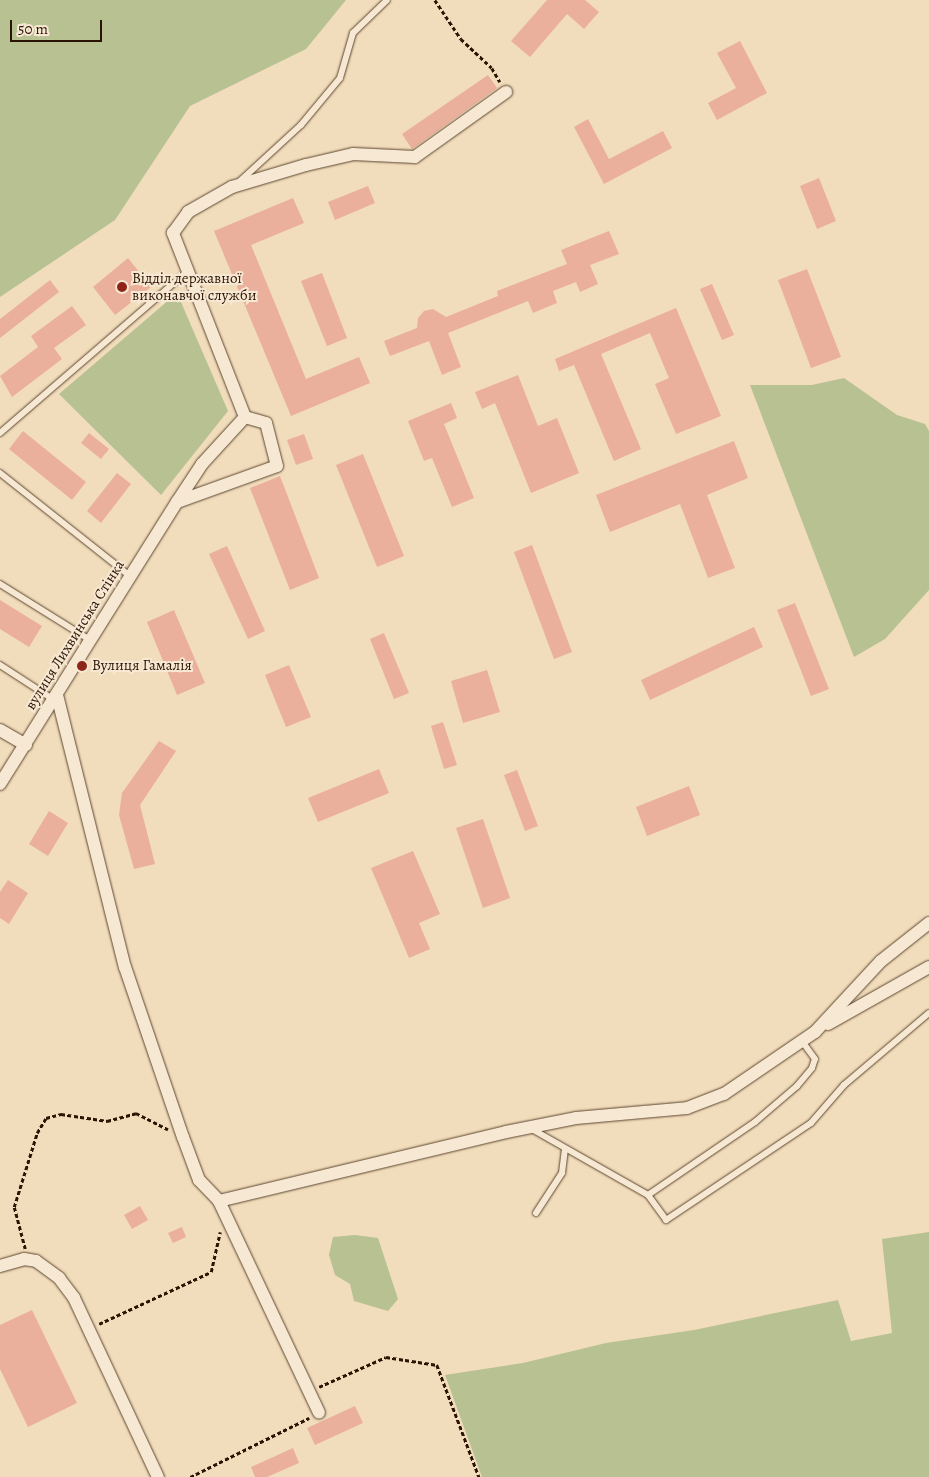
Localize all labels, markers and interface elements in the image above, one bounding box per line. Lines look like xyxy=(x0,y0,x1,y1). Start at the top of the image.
scale bar xyxy=(12,10,105,42)
text: 50 m xyxy=(18,19,48,39)
place label: Відділ державної виконавчої служби xyxy=(132,269,256,304)
marker: Відділ державної виконавчої служби xyxy=(116,281,128,293)
street label: вулиця Лихвинська Стінка xyxy=(22,557,128,713)
place label: Вулиця Гамалія xyxy=(92,657,192,675)
marker: Вулиця Гамалія xyxy=(76,660,88,672)

